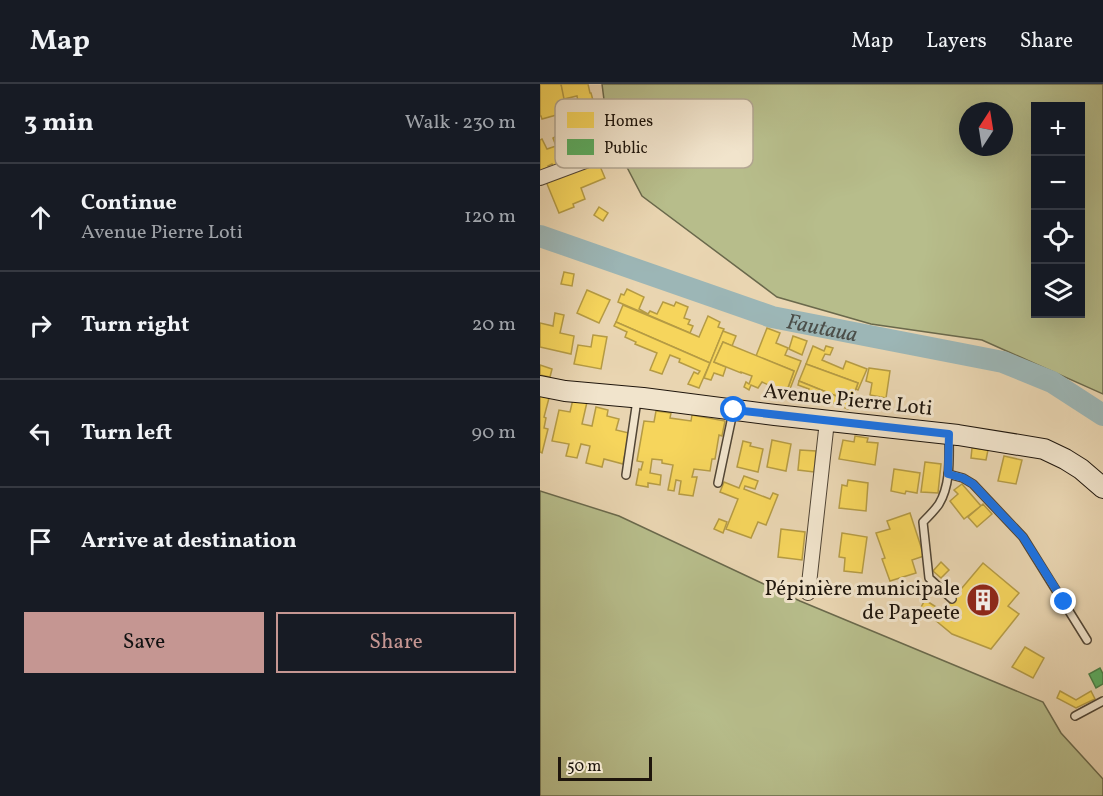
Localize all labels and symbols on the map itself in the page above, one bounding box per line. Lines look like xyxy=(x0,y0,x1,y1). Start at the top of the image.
legend xyxy=(555,99,753,168)
north arrow xyxy=(959,102,1013,156)
text: Homes xyxy=(604,111,653,133)
text: Public xyxy=(604,138,648,160)
water label: Fautaua xyxy=(784,307,860,351)
street label: Avenue Pierre Loti xyxy=(762,377,934,424)
route start xyxy=(720,396,746,422)
place label: Pépinière municipale de Papeete xyxy=(764,575,960,628)
building icon: Pépinière municipale de Papeete xyxy=(965,582,1001,618)
route end xyxy=(1050,588,1076,614)
scale bar xyxy=(558,754,652,782)

